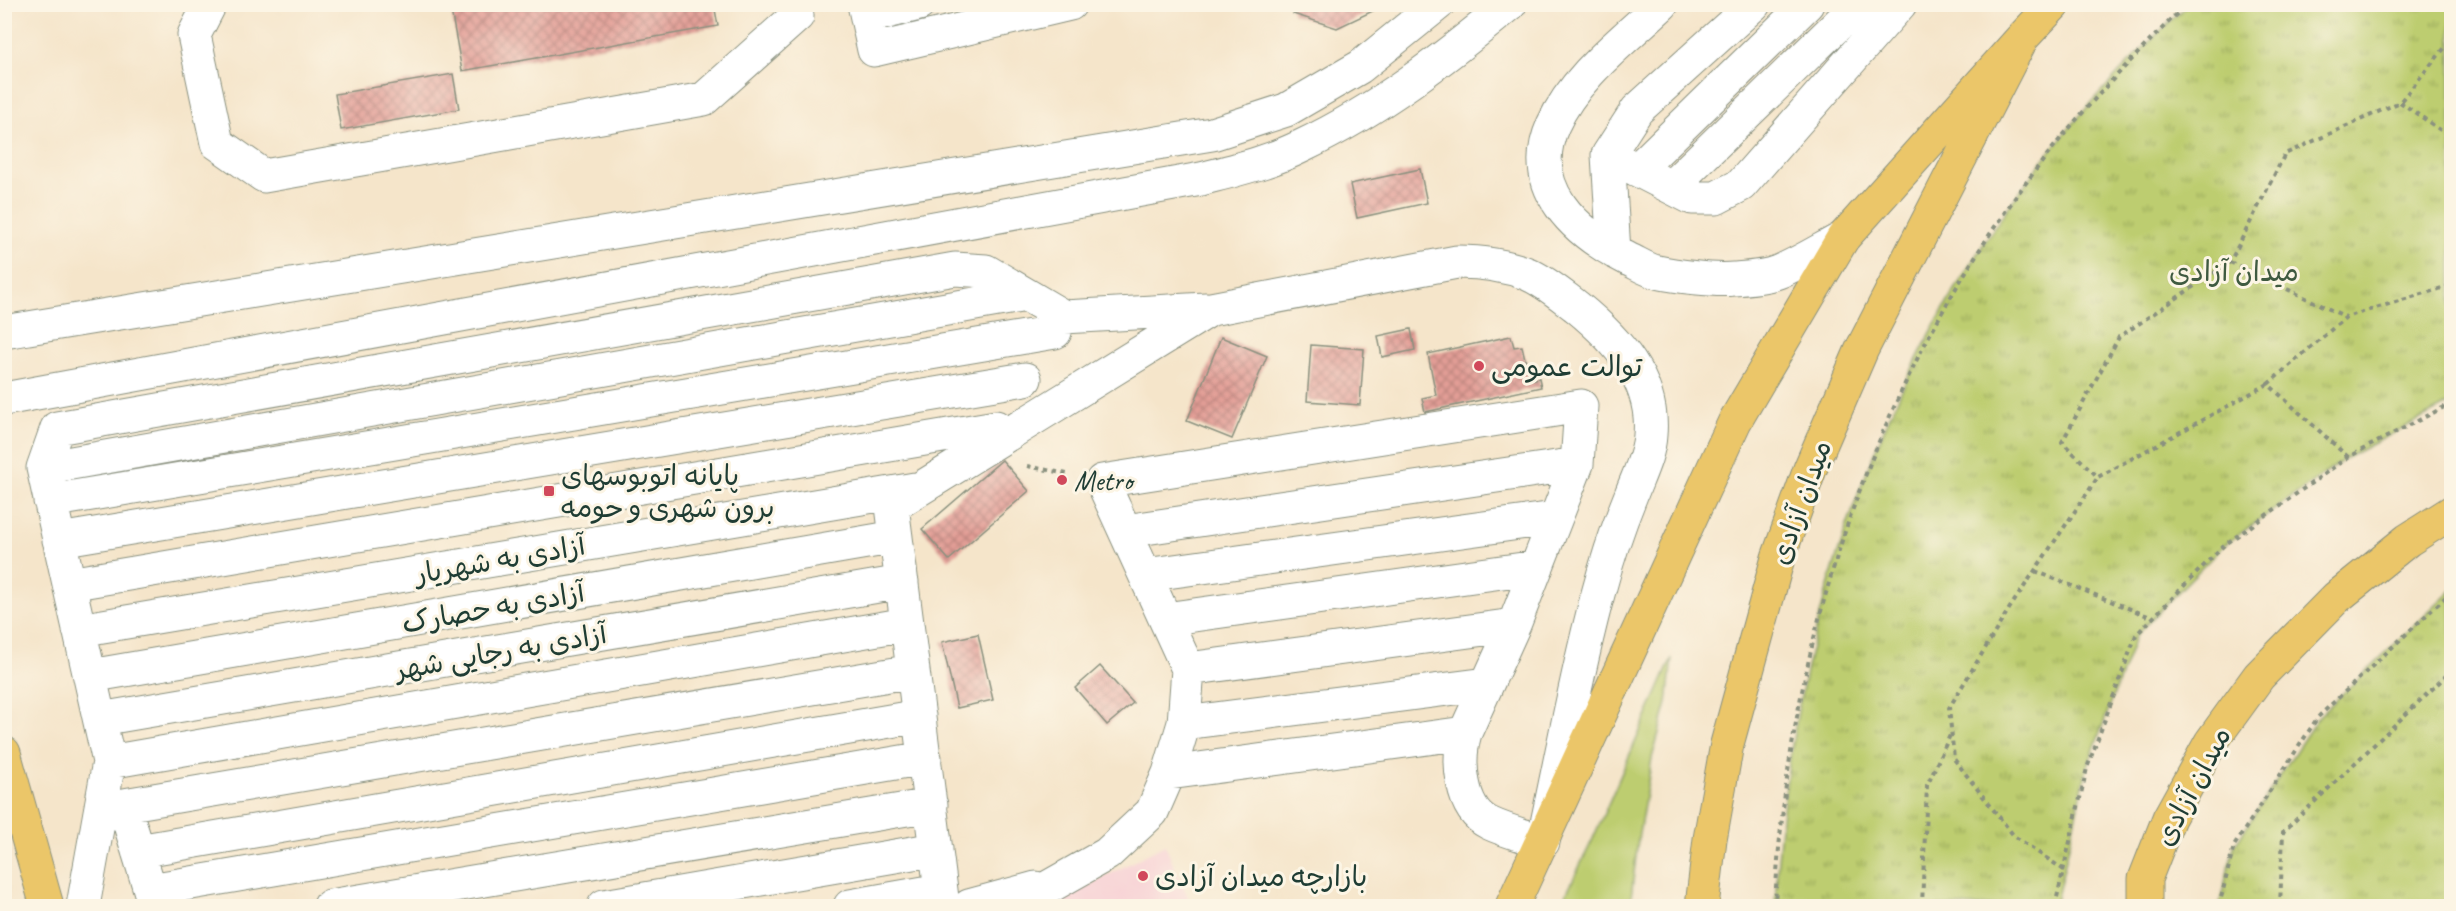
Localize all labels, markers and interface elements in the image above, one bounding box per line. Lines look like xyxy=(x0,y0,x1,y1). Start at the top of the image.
park label: میدان آزادی xyxy=(2169,254,2299,289)
place label: توالت عمومی xyxy=(1491,349,1643,384)
marker: توالت عمومی xyxy=(1472,359,1486,373)
street label: میدان آزادی xyxy=(1762,435,1839,569)
place label: پایانه اتوبوسهای برون شهری و حومه xyxy=(561,458,775,525)
place label: Metro xyxy=(1074,463,1136,498)
marker: Metro xyxy=(1055,473,1069,487)
marker: پایانه اتوبوسهای برون شهری و حومه xyxy=(542,484,556,498)
street label: آزادی به شهریار xyxy=(410,527,589,592)
street label: آزادی به حصارک xyxy=(399,574,588,641)
street label: آزادی به رجایی شهر xyxy=(391,615,611,688)
street label: میدان آزادی xyxy=(2147,721,2238,852)
place label: بازارچه میدان آزادی xyxy=(1155,859,1367,894)
marker: بازارچه میدان آزادی xyxy=(1136,869,1150,883)

